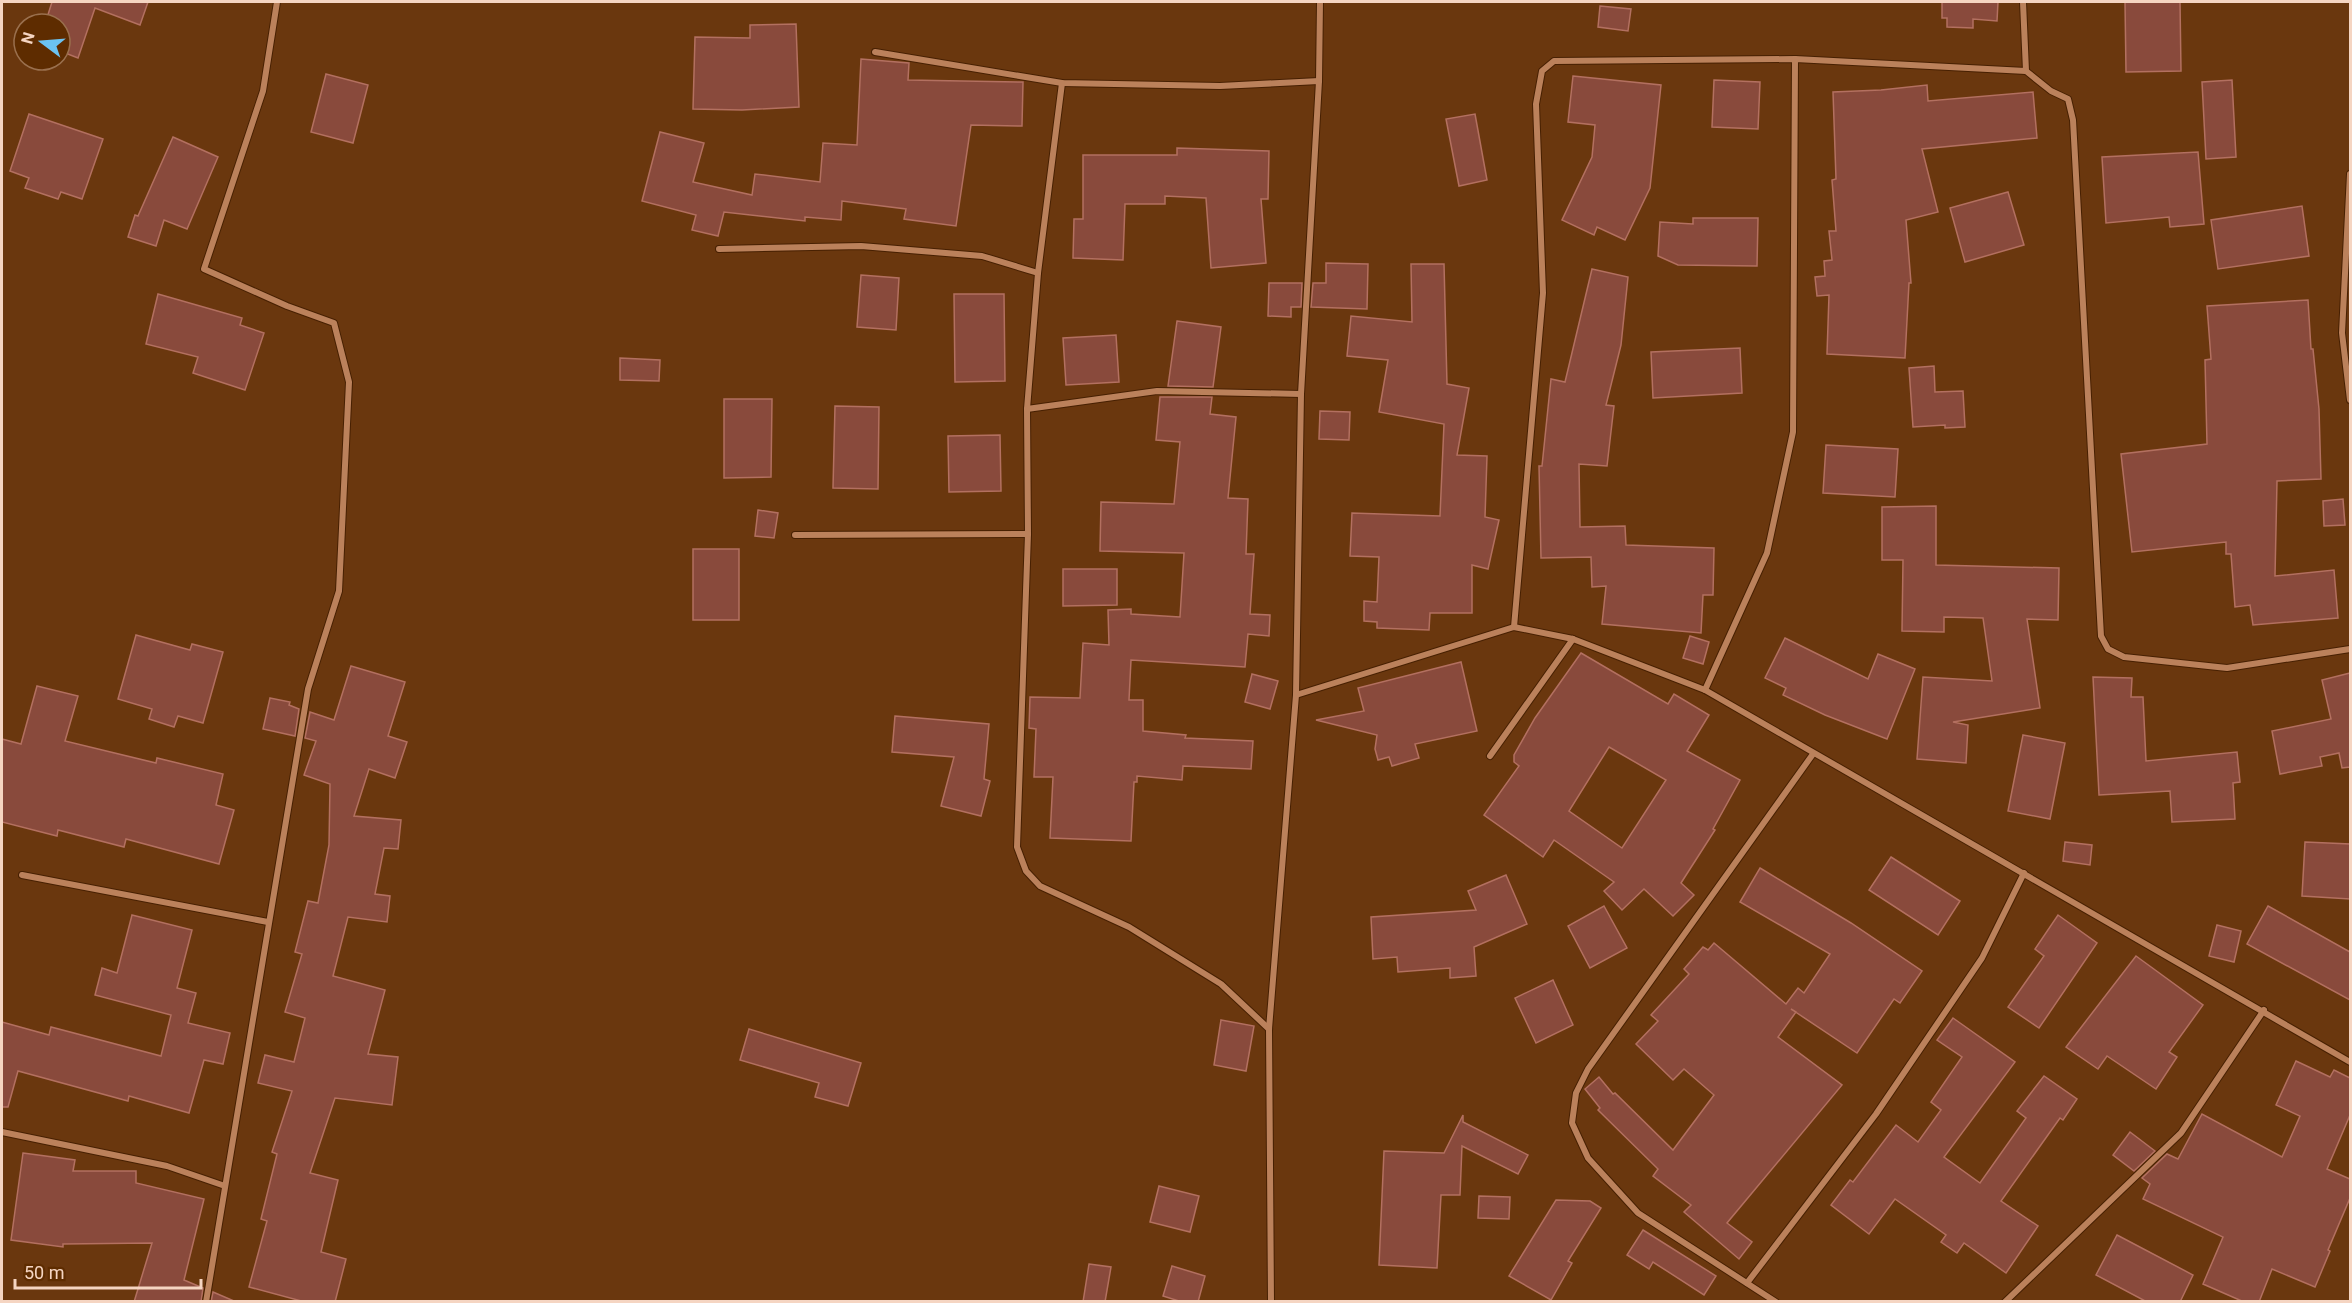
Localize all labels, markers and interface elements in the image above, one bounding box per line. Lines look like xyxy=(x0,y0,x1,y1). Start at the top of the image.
north arrow xyxy=(12,12,72,72)
text: N xyxy=(17,30,39,46)
scale bar xyxy=(15,1252,201,1290)
text: 50 m xyxy=(24,1262,64,1283)

